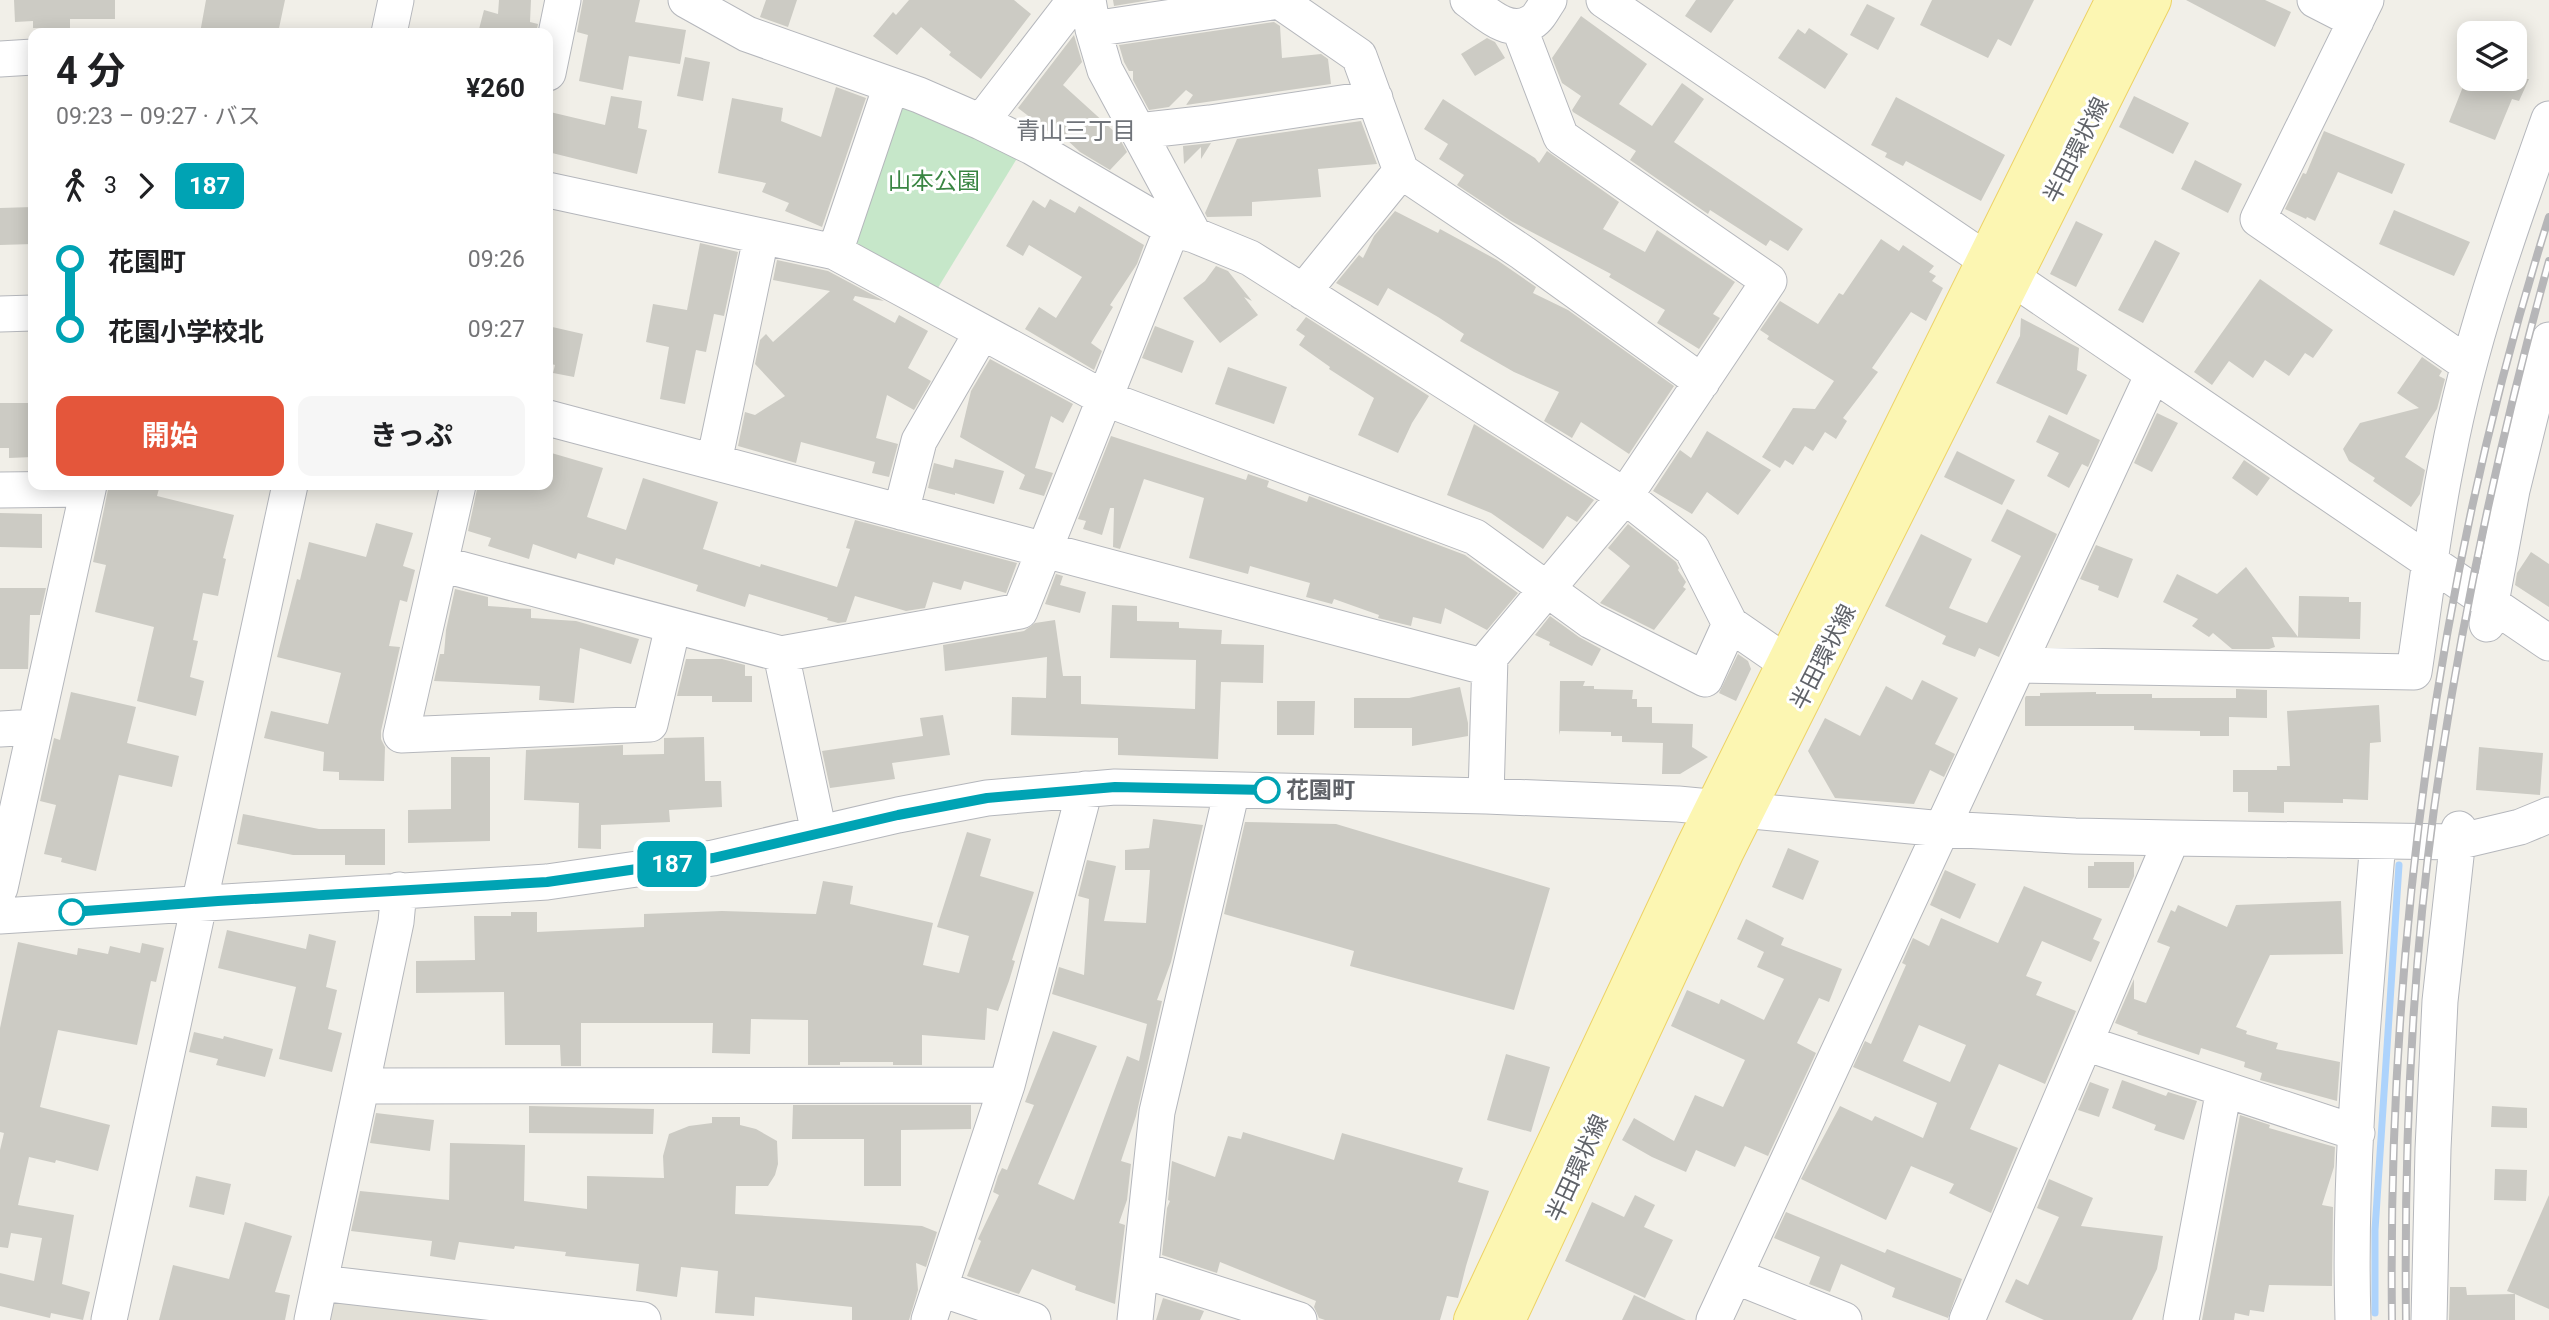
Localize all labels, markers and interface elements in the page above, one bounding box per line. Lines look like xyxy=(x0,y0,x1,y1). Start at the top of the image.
map controls xyxy=(2457,21,2527,91)
button: layers xyxy=(2457,21,2527,91)
text: 4 分 xyxy=(56,49,125,93)
text: ¥260 xyxy=(466,73,525,103)
street label: 半田環状線 xyxy=(2038,93,2115,208)
text: 09:23 – 09:27 · バス xyxy=(56,103,260,130)
district label: 青山三丁目 xyxy=(1016,117,1136,145)
icon: walk xyxy=(56,167,94,205)
icon: forward xyxy=(127,167,165,205)
park label: 山本公園 xyxy=(888,168,980,195)
text: 3 xyxy=(104,172,117,199)
text: 187 xyxy=(189,172,230,200)
text: 09:26 xyxy=(468,246,525,273)
text: 花園町 xyxy=(108,247,186,277)
text: 09:27 xyxy=(468,316,525,343)
text: 花園小学校北 xyxy=(108,317,264,347)
button: 開始 xyxy=(56,396,284,476)
button: きっぷ xyxy=(298,396,525,476)
street label: 半田環状線 xyxy=(1785,600,1862,715)
marker: 花園町 xyxy=(1254,777,1280,803)
place label: 花園町 xyxy=(1286,777,1355,804)
line badge: 187 xyxy=(632,841,712,887)
text: 187 xyxy=(651,850,693,878)
unlabelled marker xyxy=(59,899,85,925)
street label: 半田環状線 xyxy=(1541,1110,1614,1226)

